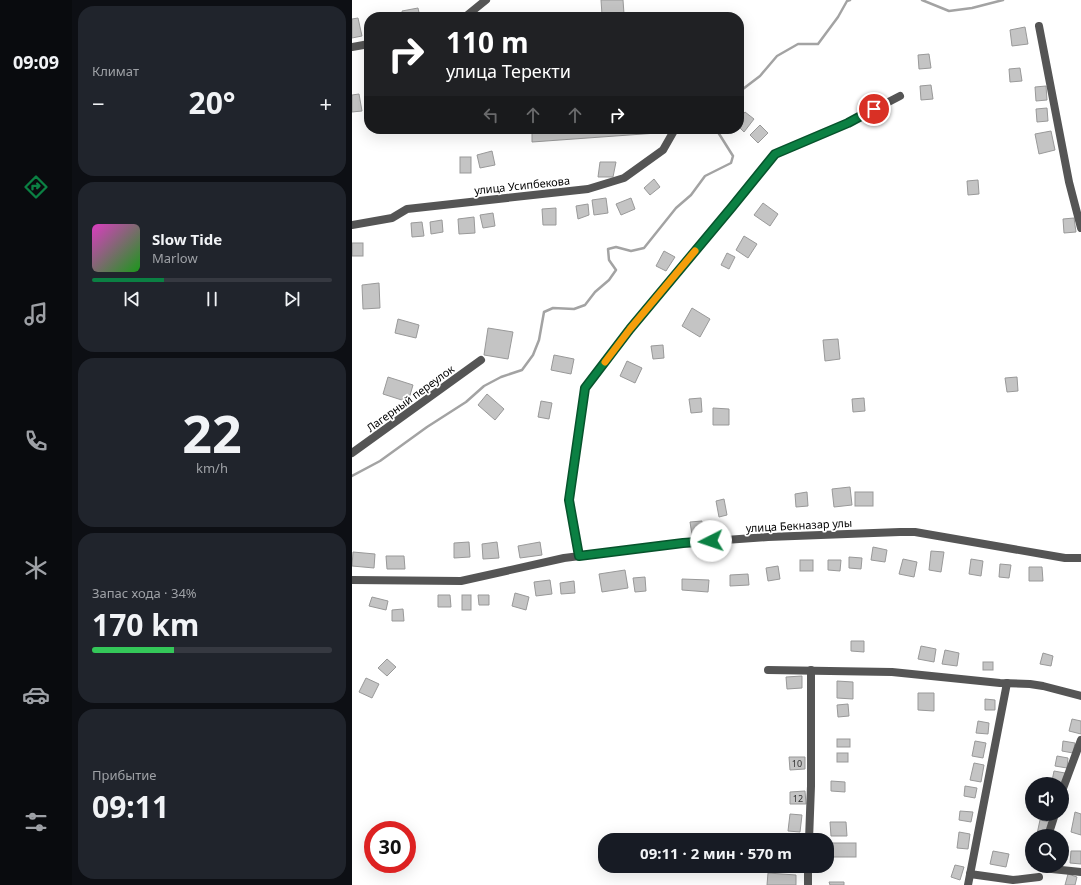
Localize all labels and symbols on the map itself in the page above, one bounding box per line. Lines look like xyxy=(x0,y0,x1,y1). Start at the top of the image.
pin xyxy=(857,92,891,126)
street label: улица Усипбекова xyxy=(473,173,571,197)
street label: Лагерный переулок xyxy=(363,361,457,435)
street label: улица Бекназар улы xyxy=(745,515,853,535)
position arrow xyxy=(690,520,732,562)
house number: 10 xyxy=(792,757,802,770)
house number: 12 xyxy=(793,792,803,805)
speed limit sign: 30 xyxy=(364,821,416,873)

